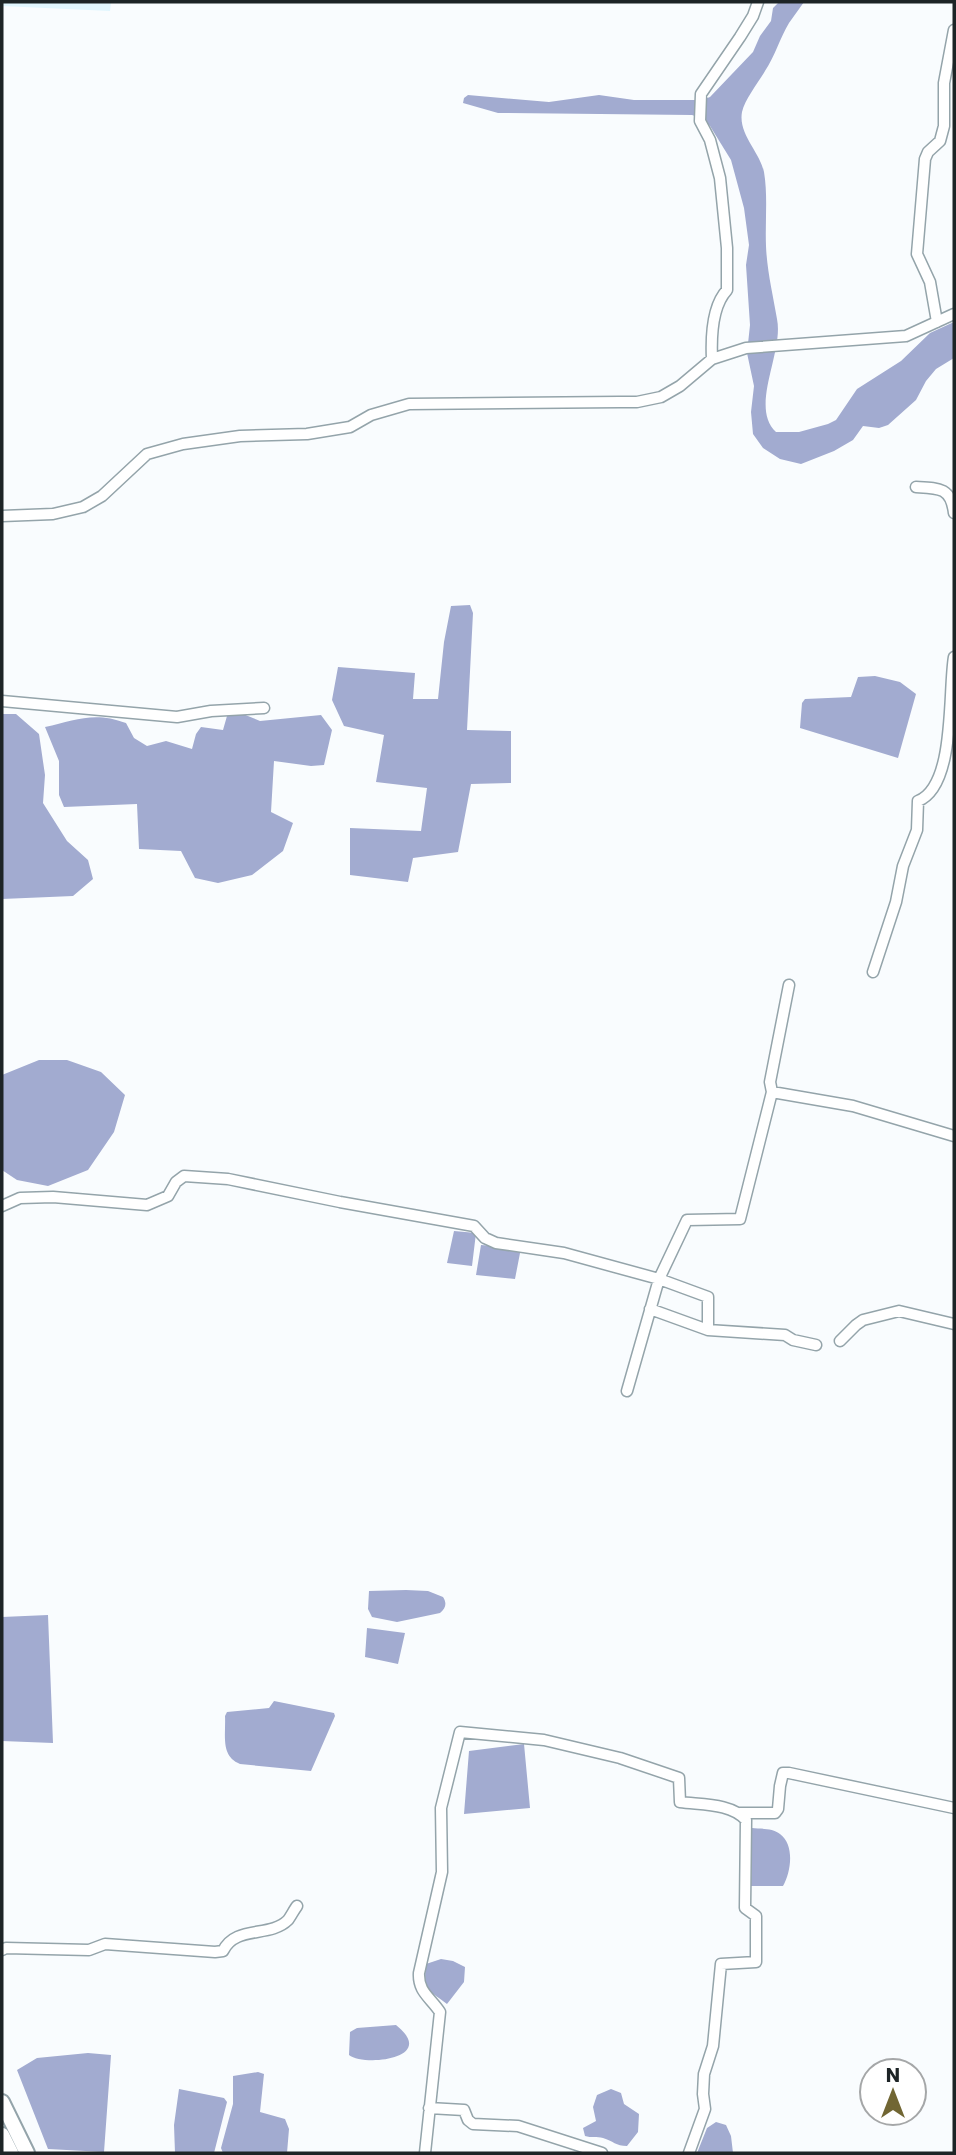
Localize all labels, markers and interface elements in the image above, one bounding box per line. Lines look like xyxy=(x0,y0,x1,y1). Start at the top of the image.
north arrow xyxy=(858,2057,928,2127)
text: N xyxy=(886,2062,900,2089)

